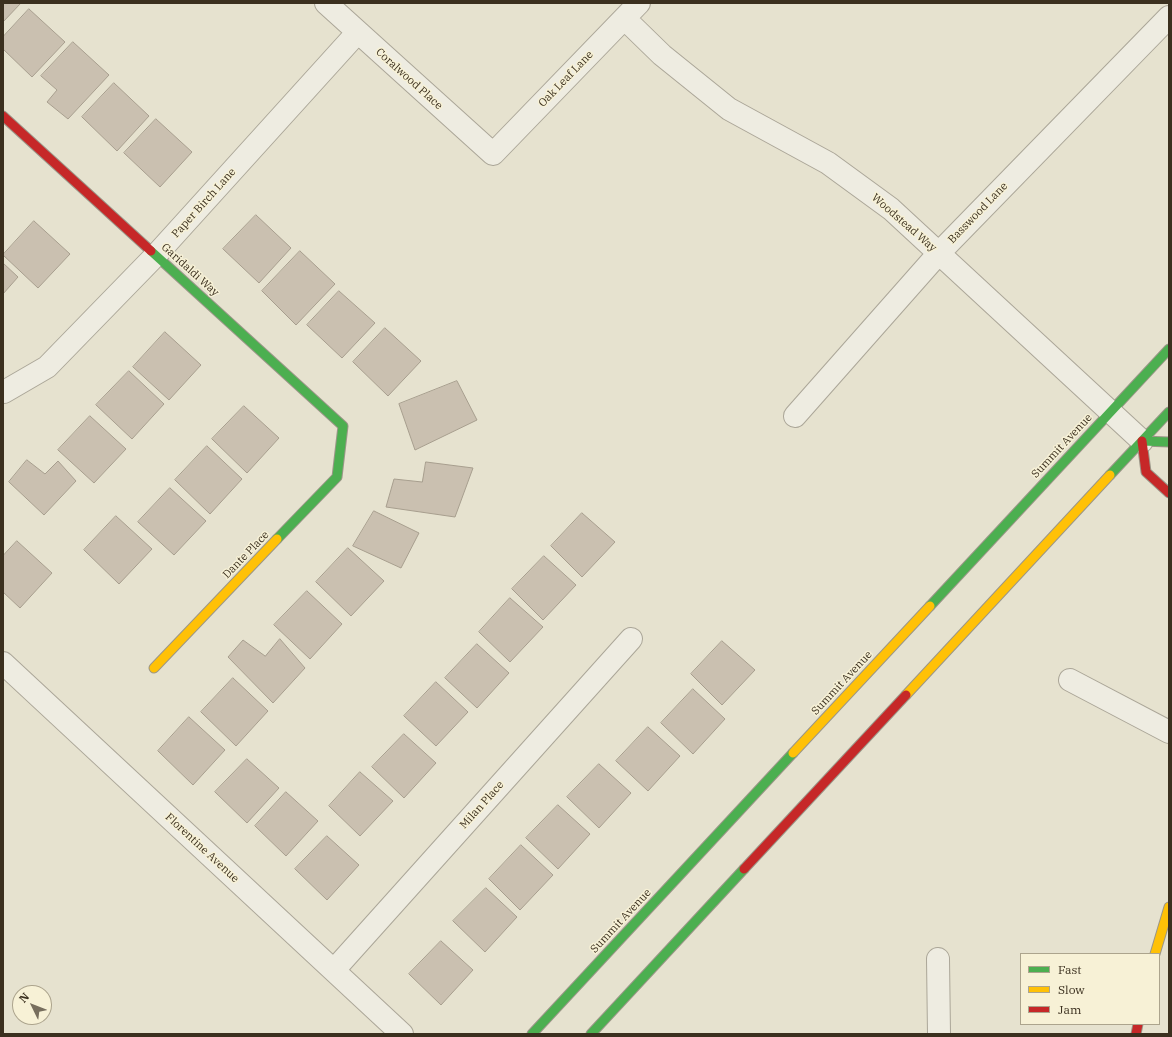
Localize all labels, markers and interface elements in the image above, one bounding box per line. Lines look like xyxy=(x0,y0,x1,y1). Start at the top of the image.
street label: Coralwood Place xyxy=(373,46,445,112)
street label: Oak Leaf Lane xyxy=(536,48,596,110)
street label: Paper Birch Lane xyxy=(169,165,239,241)
street label: Basswood Lane xyxy=(946,180,1010,246)
street label: Woodstead Way xyxy=(869,191,939,255)
street label: Garidaldi Way xyxy=(159,241,221,299)
street label: Summit Avenue xyxy=(1029,411,1095,481)
street label: Dante Place xyxy=(220,529,272,581)
street label: Summit Avenue xyxy=(809,648,875,718)
street label: Milan Place xyxy=(457,778,507,832)
street label: Florentine Avenue xyxy=(163,811,241,885)
street label: Summit Avenue xyxy=(588,886,654,956)
legend xyxy=(1020,953,1160,1025)
text: Fast xyxy=(1058,962,1082,977)
text: Slow xyxy=(1058,982,1085,997)
north arrow xyxy=(12,985,52,1025)
text: N xyxy=(16,990,32,1005)
text: Jam xyxy=(1058,1002,1081,1017)

